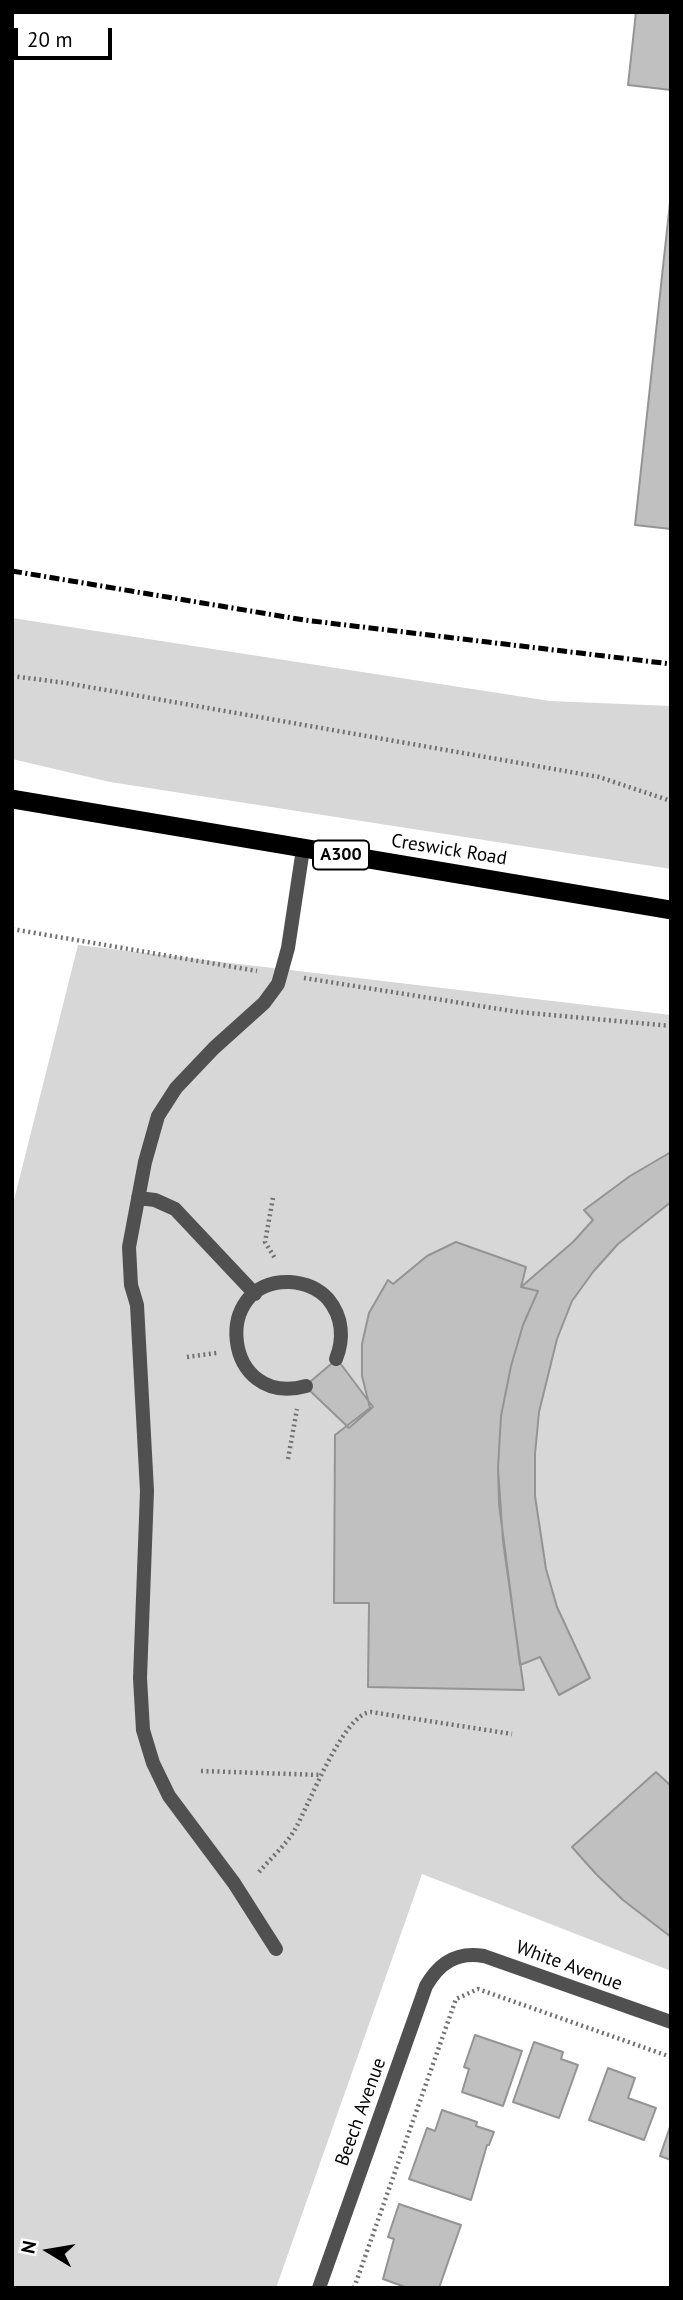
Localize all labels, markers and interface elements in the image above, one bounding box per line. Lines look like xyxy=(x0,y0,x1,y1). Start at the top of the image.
scale bar xyxy=(18,14,116,58)
text: 20 m xyxy=(27,26,73,53)
street label: Creswick Road xyxy=(390,830,508,870)
road number: A300 xyxy=(313,840,369,870)
street label: White Avenue xyxy=(513,1936,625,1996)
street label: Beech Avenue xyxy=(331,2055,391,2169)
north arrow xyxy=(14,2216,84,2286)
text: N xyxy=(15,2239,41,2255)

